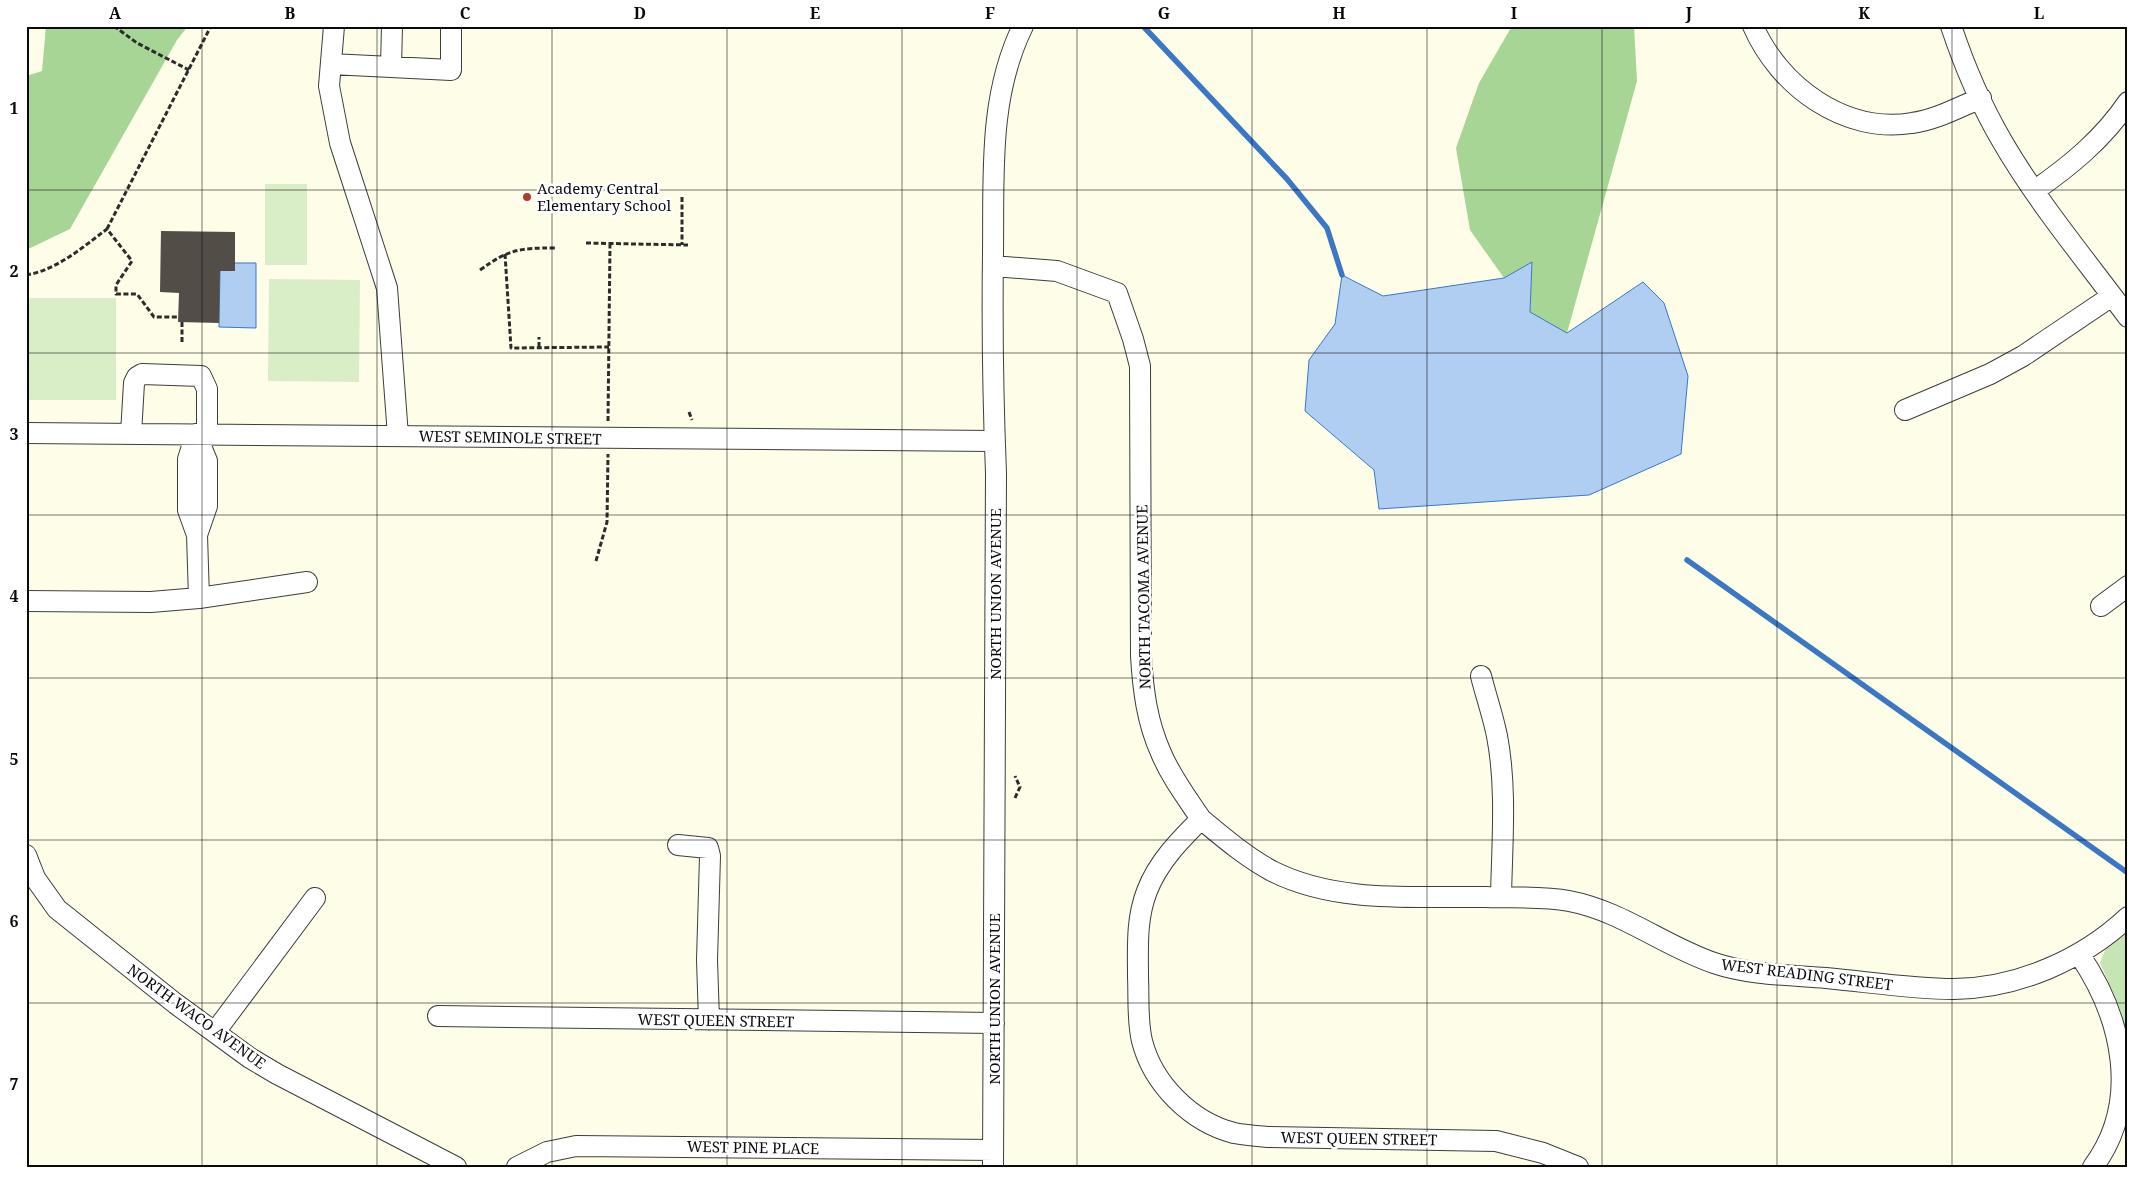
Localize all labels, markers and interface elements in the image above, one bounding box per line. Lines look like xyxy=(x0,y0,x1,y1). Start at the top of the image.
text: A xyxy=(109,2,122,24)
text: B xyxy=(285,2,296,24)
text: C xyxy=(460,2,471,24)
text: D xyxy=(634,2,646,24)
text: E xyxy=(810,2,820,24)
text: F xyxy=(985,2,995,24)
text: G xyxy=(1158,2,1170,24)
text: H xyxy=(1332,2,1346,24)
text: I xyxy=(1511,2,1517,24)
text: J xyxy=(1685,2,1693,24)
text: K xyxy=(1858,2,1870,24)
text: L xyxy=(2034,2,2044,24)
text: 1 xyxy=(9,97,19,119)
place label: Academy Central Elementary School xyxy=(537,178,671,215)
marker: Academy Central Elementary School xyxy=(521,191,533,203)
text: 2 xyxy=(9,260,19,282)
text: 3 xyxy=(9,423,19,445)
street label: WEST SEMINOLE STREET xyxy=(418,425,602,449)
street label: NORTH TACOMA AVENUE xyxy=(1131,504,1155,690)
street label: NORTH UNION AVENUE xyxy=(985,508,1005,680)
text: 4 xyxy=(9,585,19,607)
text: 5 xyxy=(9,748,19,770)
text: 6 xyxy=(9,910,19,932)
street label: NORTH UNION AVENUE xyxy=(984,913,1004,1085)
street label: WEST READING STREET xyxy=(1720,954,1894,994)
street label: NORTH WACO AVENUE xyxy=(124,959,270,1073)
street label: WEST QUEEN STREET xyxy=(637,1009,795,1031)
text: 7 xyxy=(9,1073,19,1095)
street label: WEST QUEEN STREET xyxy=(1280,1127,1438,1149)
street label: WEST PINE PLACE xyxy=(687,1136,819,1158)

